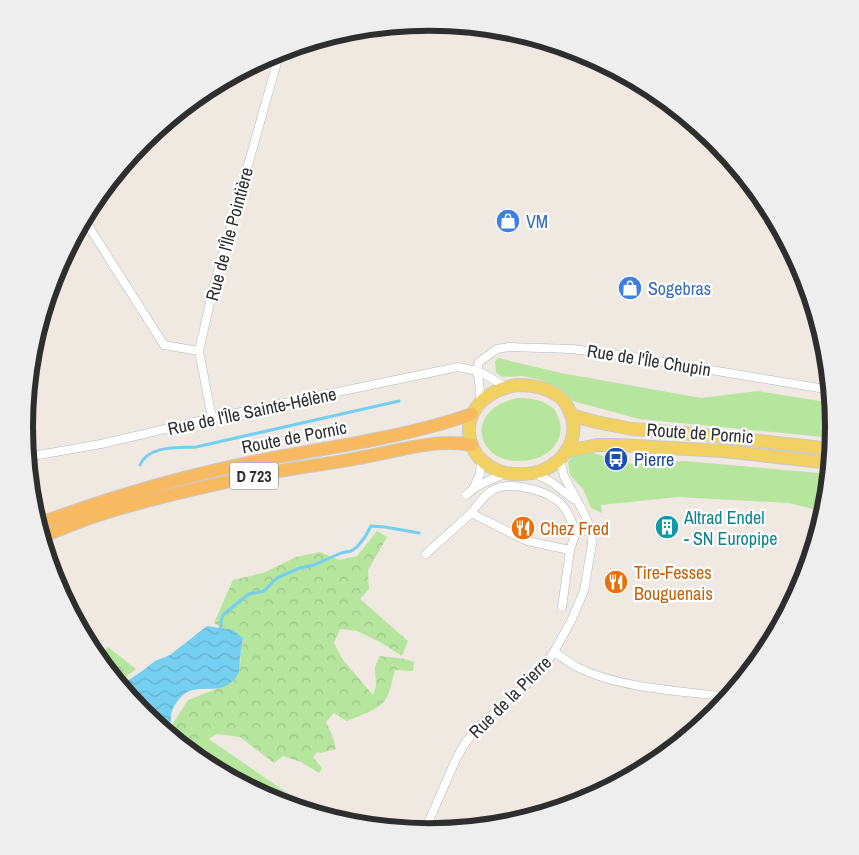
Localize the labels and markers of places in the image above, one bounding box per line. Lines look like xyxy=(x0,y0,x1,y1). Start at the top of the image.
shop icon: VM xyxy=(495,208,521,234)
place label: VM xyxy=(526,209,548,234)
shop icon: Sogebras xyxy=(617,275,643,301)
place label: Sogebras xyxy=(648,276,711,301)
bus stop icon: Pierre xyxy=(603,446,629,472)
place label: Pierre xyxy=(634,447,674,472)
place label: Altrad Endel - SN Europipe xyxy=(683,505,778,551)
building icon: Altrad Endel - SN Europipe xyxy=(654,514,680,540)
restaurant icon: Chez Fred xyxy=(510,515,536,541)
place label: Chez Fred xyxy=(540,516,609,541)
place label: Tire-Fesses Bouguenais xyxy=(634,560,713,606)
restaurant icon: Tire-Fesses Bouguenais xyxy=(603,569,629,595)

